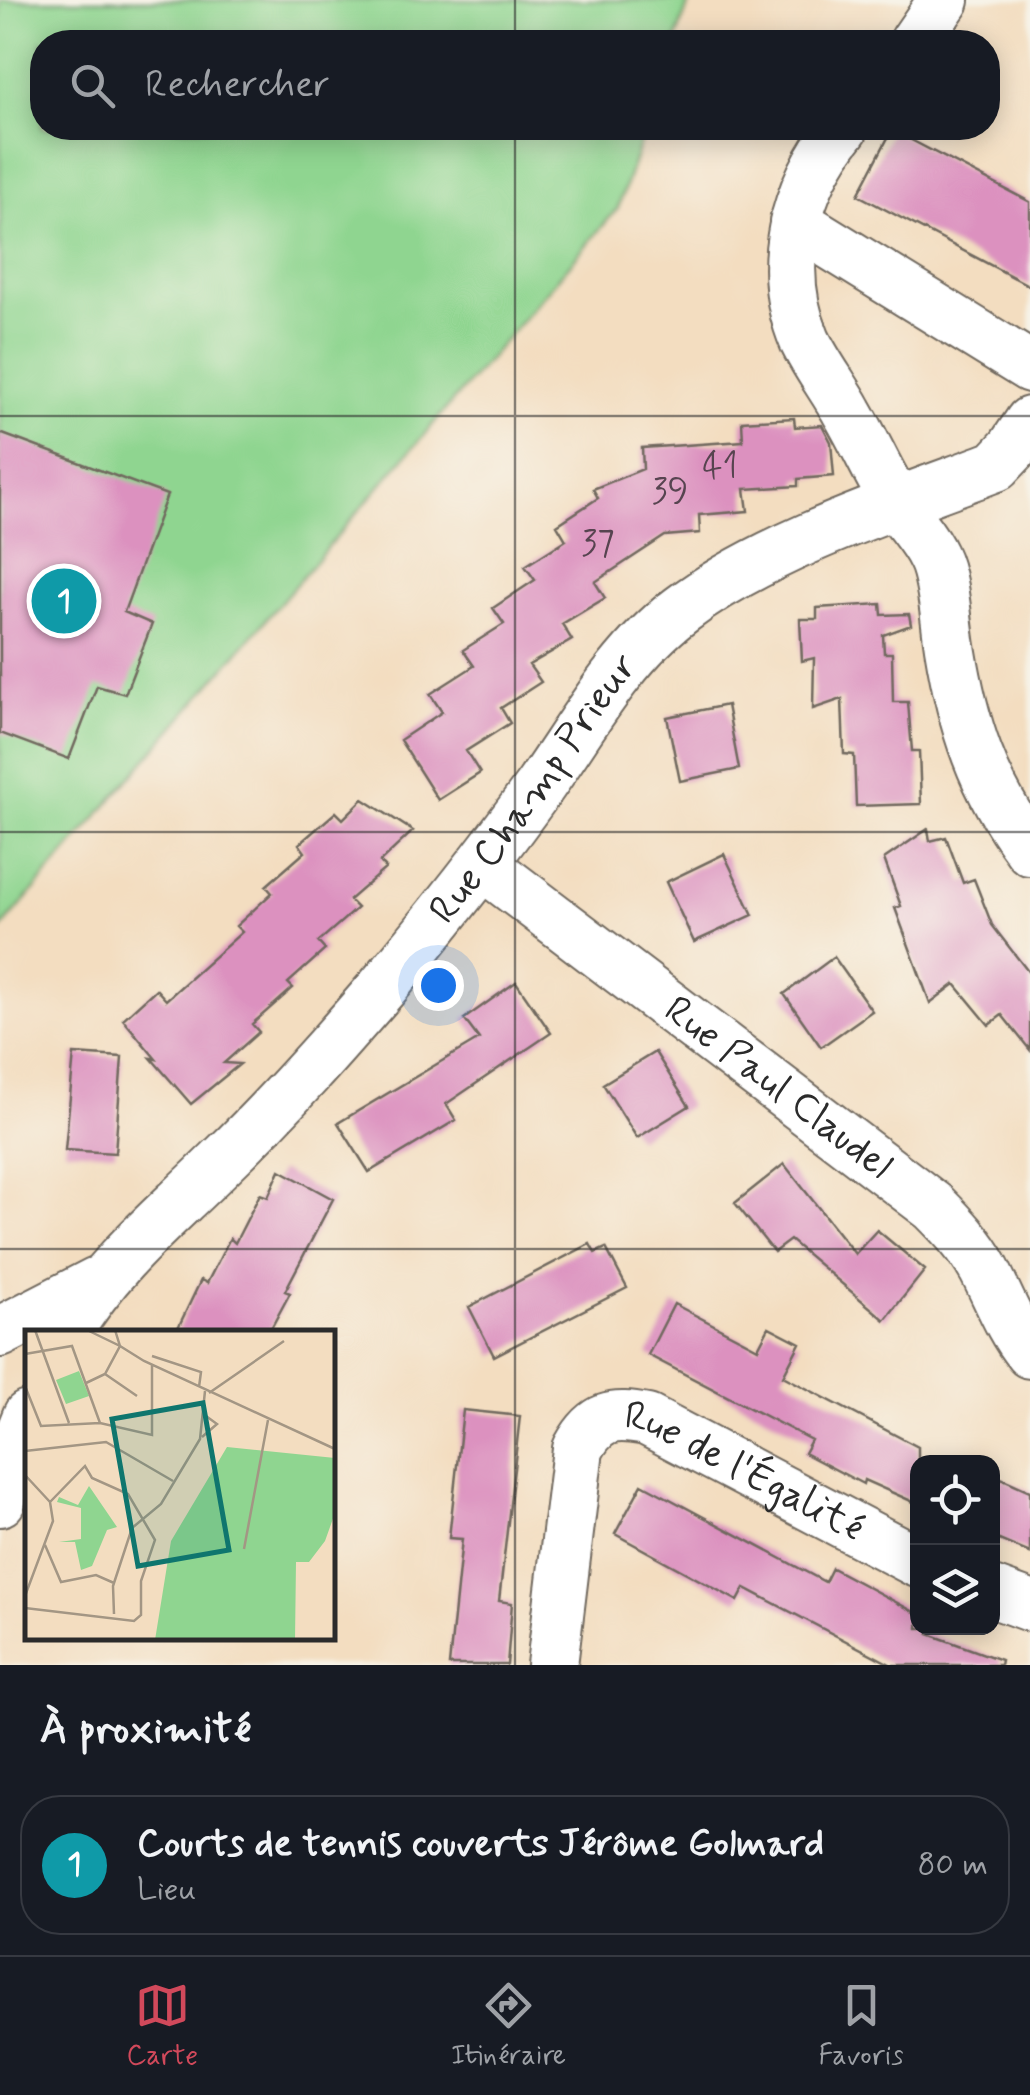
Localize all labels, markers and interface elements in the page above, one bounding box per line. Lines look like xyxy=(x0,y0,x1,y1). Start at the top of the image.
search box xyxy=(30,30,1000,140)
icon: search xyxy=(65,58,120,113)
text: Rechercher xyxy=(145,61,330,110)
house number: 41 xyxy=(702,444,738,490)
house number: 39 xyxy=(652,469,688,515)
house number: 37 xyxy=(581,521,615,567)
pin: 1 xyxy=(32,564,96,638)
street label: Rue Champ Prieur xyxy=(418,643,650,935)
your location xyxy=(413,960,464,1011)
street label: Rue Paul Claudel xyxy=(653,985,903,1192)
inset map xyxy=(25,1330,335,1640)
street label: Rue de l'Égalité xyxy=(621,1391,873,1555)
map controls xyxy=(910,1455,1000,1635)
button: locate xyxy=(910,1455,1000,1545)
button: layers xyxy=(910,1545,1000,1635)
text: À proximité xyxy=(40,1703,251,1758)
text: Courts de tennis couverts Jérôme Golmard xyxy=(137,1820,824,1869)
text: 1 xyxy=(67,1844,82,1886)
text: 80 m xyxy=(918,1844,988,1886)
text: Lieu xyxy=(137,1869,196,1911)
tab: Carte xyxy=(126,1978,198,2075)
tab: Itinéraire xyxy=(451,1978,566,2075)
tab: Favoris xyxy=(819,1978,904,2075)

